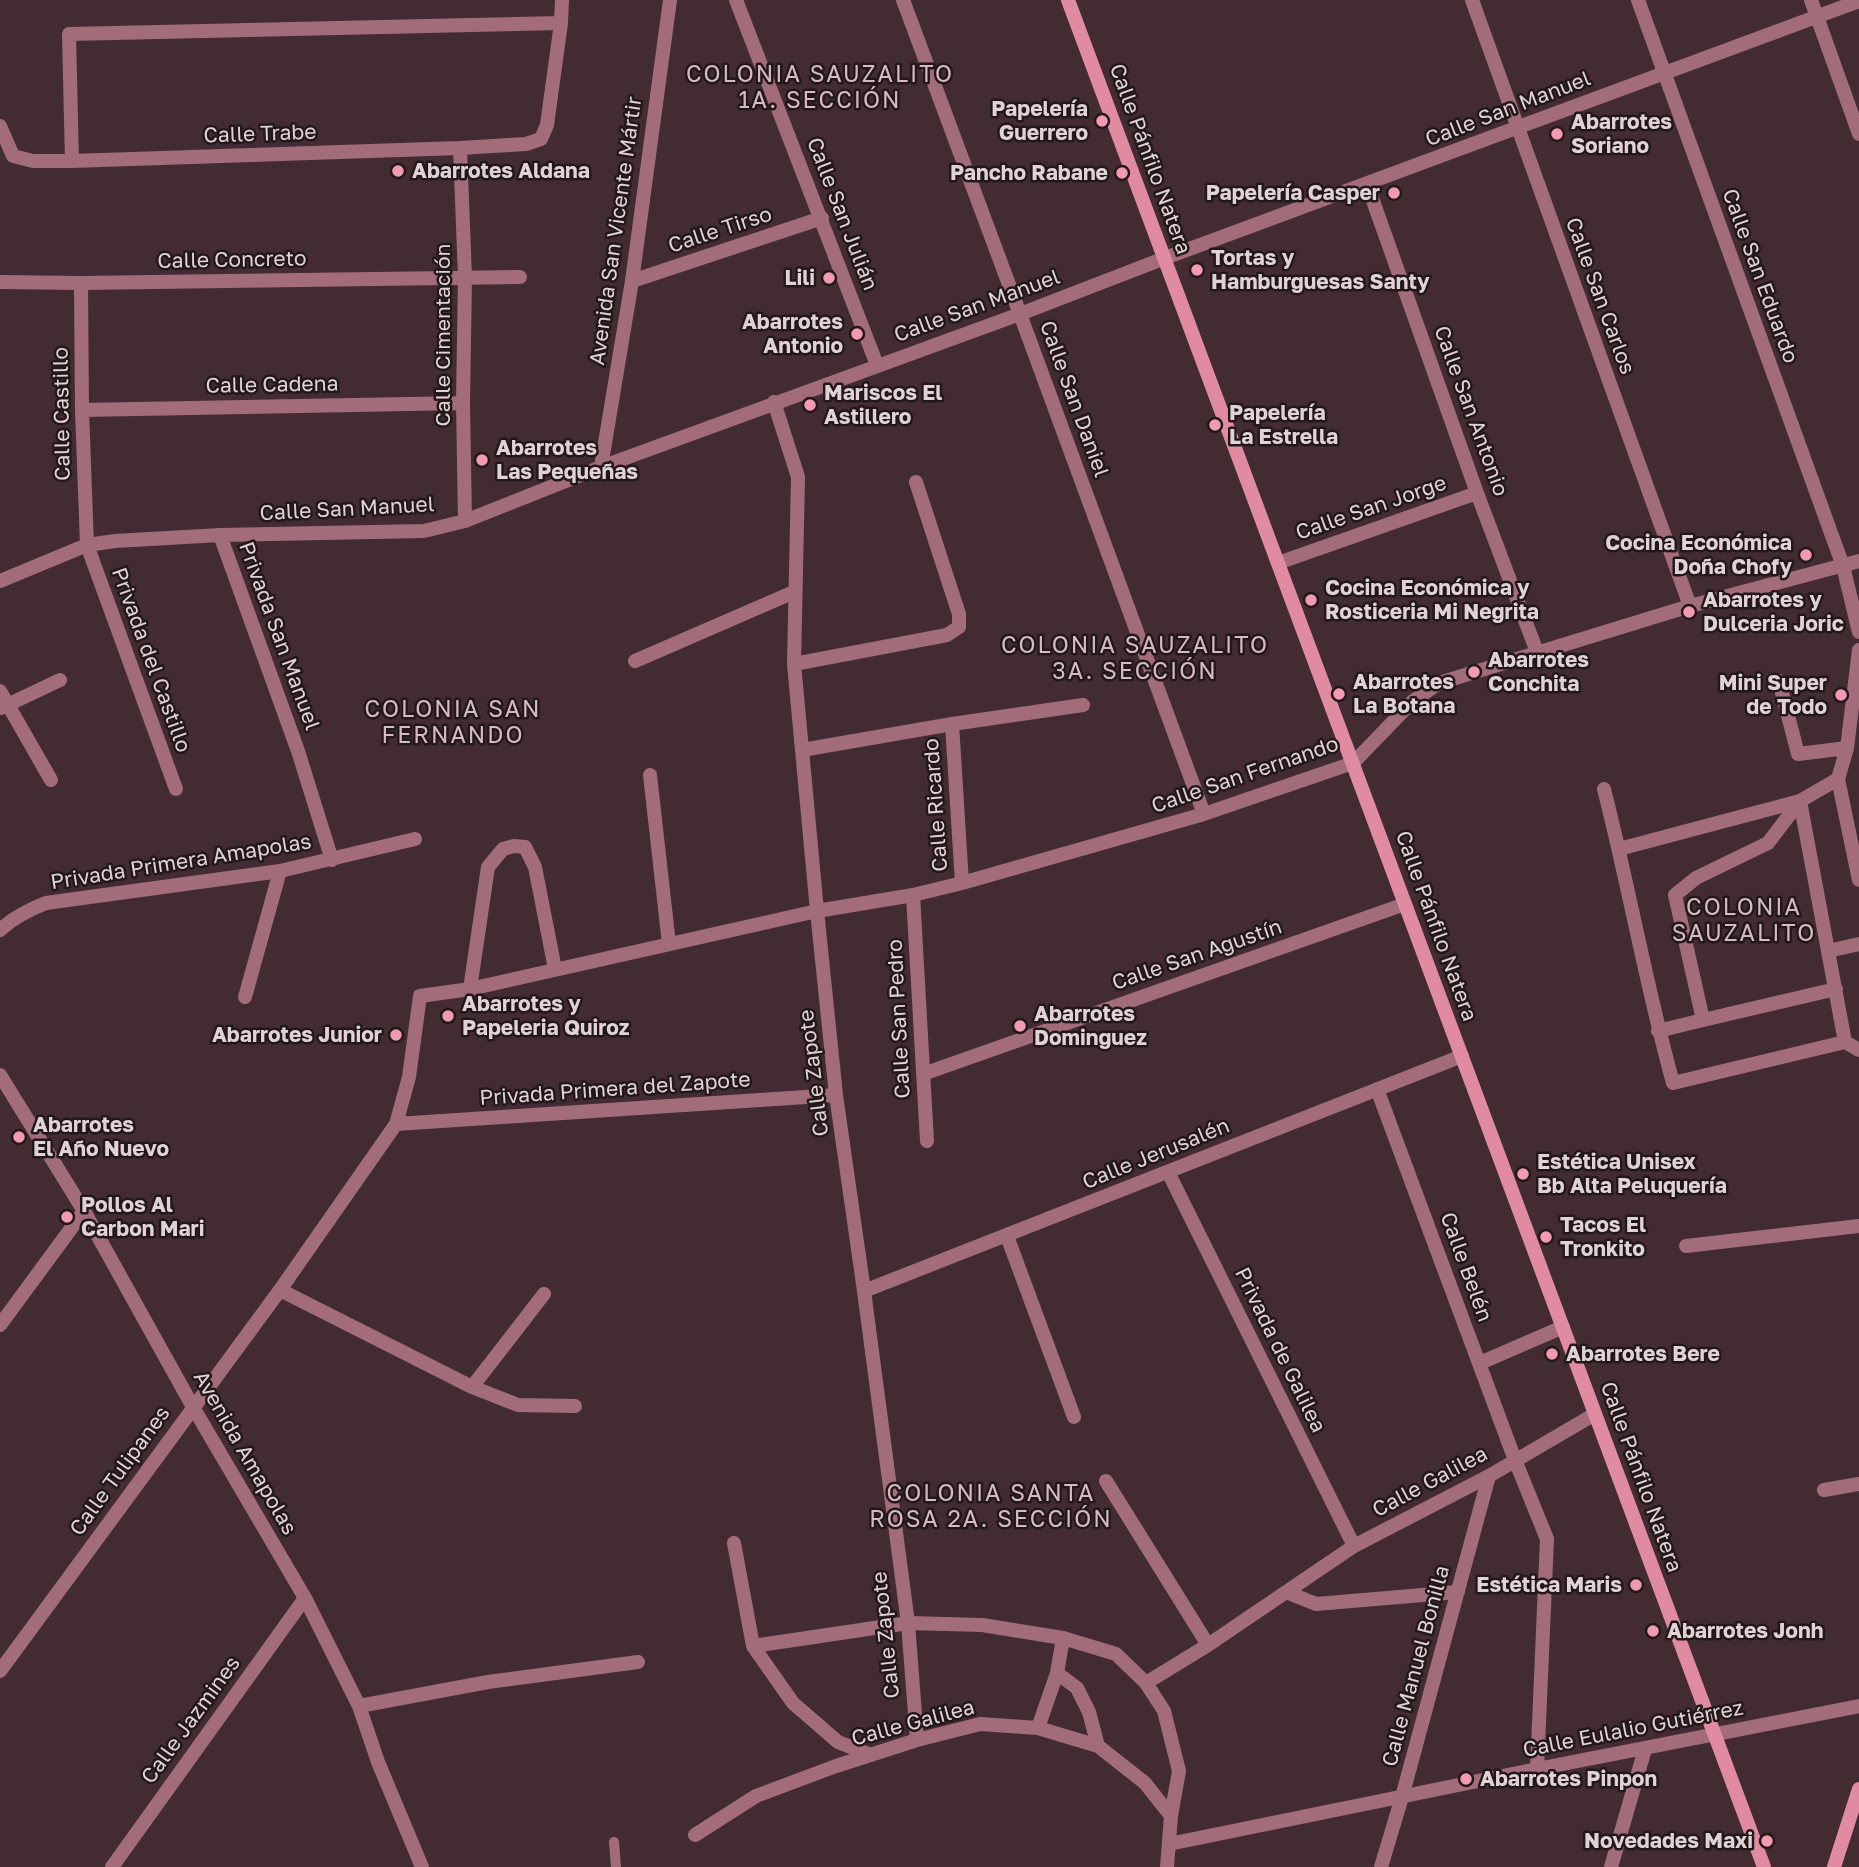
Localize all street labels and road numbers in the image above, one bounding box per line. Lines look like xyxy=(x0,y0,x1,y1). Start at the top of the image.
street label: Calle Pánfilo Natera xyxy=(1104,60,1196,258)
street label: Calle San Manuel xyxy=(1422,66,1594,152)
street label: Avenida San Vicente Mártir xyxy=(585,95,647,367)
street label: Calle Trabe xyxy=(203,119,317,149)
street label: Calle San Julián xyxy=(801,134,883,294)
street label: Calle San Eduardo xyxy=(1717,185,1803,367)
street label: Calle Tirso xyxy=(665,201,775,259)
street label: Calle San Carlos xyxy=(1560,214,1640,378)
street label: Calle Cimentación xyxy=(430,243,456,427)
street label: Calle Concreto xyxy=(157,246,307,274)
street label: Calle San Manuel xyxy=(891,264,1063,348)
street label: Calle San Daniel xyxy=(1034,318,1114,480)
street label: Calle San Antonio xyxy=(1429,322,1513,500)
street label: Calle Castillo xyxy=(48,347,76,481)
street label: Calle Cadena xyxy=(205,371,339,399)
street label: Calle San Jorge xyxy=(1292,470,1450,546)
street label: Calle San Manuel xyxy=(259,492,435,526)
street label: Privada San Manuel xyxy=(233,538,325,734)
street label: Privada del Castillo xyxy=(106,564,196,756)
street label: Calle San Fernando xyxy=(1148,731,1342,819)
street label: Calle Ricardo xyxy=(919,738,953,872)
street label: Calle Pánfilo Natera xyxy=(1390,827,1482,1025)
street label: Privada Primera Amapolas xyxy=(49,829,313,895)
street label: Calle San Agustín xyxy=(1109,914,1285,996)
street label: Calle San Pedro xyxy=(882,939,916,1099)
street label: Calle Zapote xyxy=(794,1008,834,1138)
street label: Privada Primera del Zapote xyxy=(479,1067,751,1111)
street label: Calle Jerusalén xyxy=(1079,1113,1233,1195)
street label: Calle Belén xyxy=(1435,1209,1497,1325)
street label: Privada de Galilea xyxy=(1229,1263,1331,1437)
street label: Avenida Amapolas xyxy=(188,1367,302,1539)
street label: Calle Pánfilo Natera xyxy=(1595,1378,1687,1576)
street label: Calle Tulipanes xyxy=(65,1401,175,1541)
street label: Calle Galilea xyxy=(1368,1441,1492,1523)
street label: Calle Manuel Bonilla xyxy=(1377,1563,1455,1769)
street label: Calle Zapote xyxy=(867,1570,905,1700)
street label: Calle Jazmines xyxy=(136,1651,246,1789)
street label: Calle Galilea xyxy=(849,1694,977,1752)
street label: Calle Eulalio Gutiérrez xyxy=(1521,1695,1745,1763)

